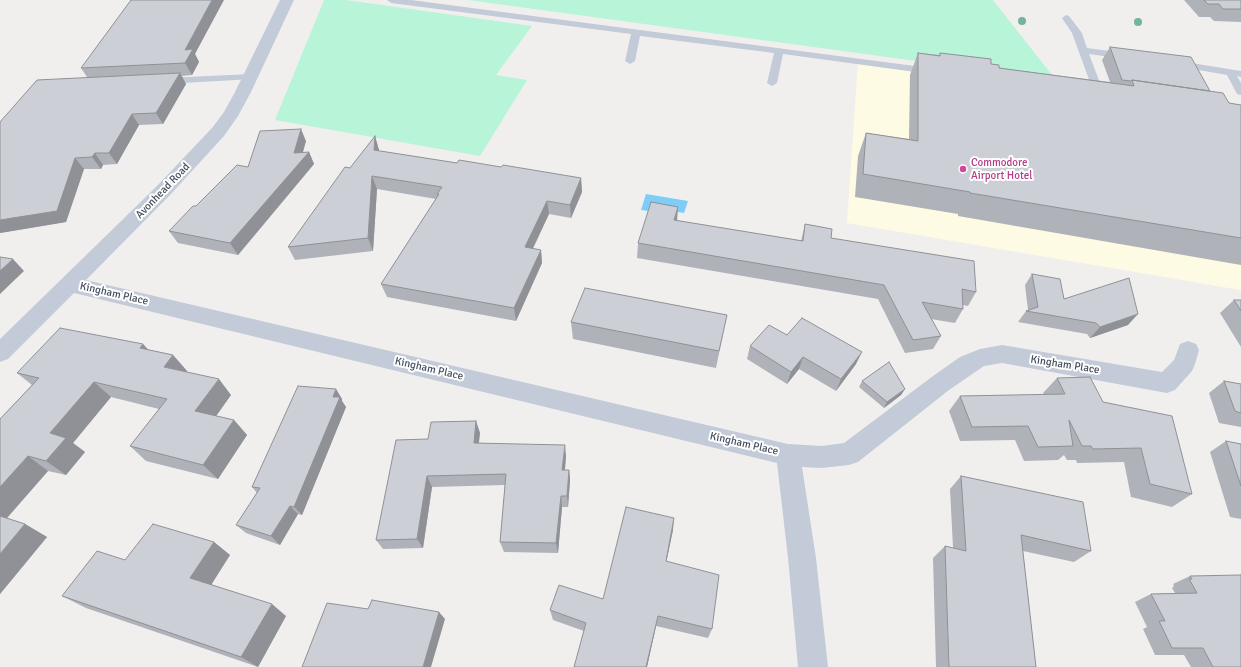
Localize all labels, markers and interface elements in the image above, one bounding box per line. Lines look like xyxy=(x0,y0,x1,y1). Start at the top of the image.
place label: Commodore Airport Hotel xyxy=(971,156,1032,182)
street label: Avonhead Road xyxy=(133,161,193,221)
marker: Commodore Airport Hotel xyxy=(958,164,968,174)
street label: Kingham Place xyxy=(79,280,149,308)
street label: Kingham Place xyxy=(1030,353,1100,377)
street label: Kingham Place xyxy=(394,355,464,383)
street label: Kingham Place xyxy=(709,430,779,458)

